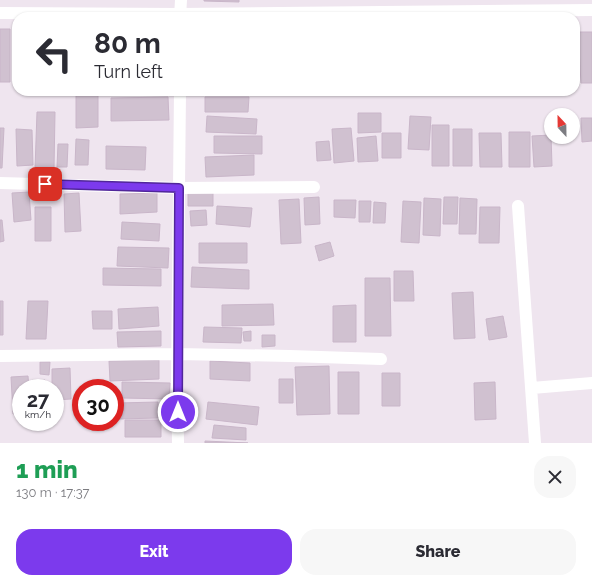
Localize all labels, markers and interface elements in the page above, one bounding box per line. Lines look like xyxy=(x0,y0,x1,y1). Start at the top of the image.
text: 80 m xyxy=(94,27,161,60)
icon: left xyxy=(28,28,80,80)
text: Turn left xyxy=(94,61,163,82)
north arrow xyxy=(544,108,580,144)
map controls xyxy=(544,108,580,144)
pin xyxy=(28,167,62,201)
icon: arrive xyxy=(34,173,56,195)
speed limit sign: 30 xyxy=(72,379,124,431)
text: 27 xyxy=(27,388,49,412)
position arrow xyxy=(157,391,199,433)
text: km/h xyxy=(25,409,51,420)
text: 1 min xyxy=(16,455,78,484)
button: close xyxy=(534,456,576,498)
text: 130 m · 17:37 xyxy=(16,485,90,500)
button: Exit xyxy=(16,529,292,575)
button: Share xyxy=(300,529,576,575)

